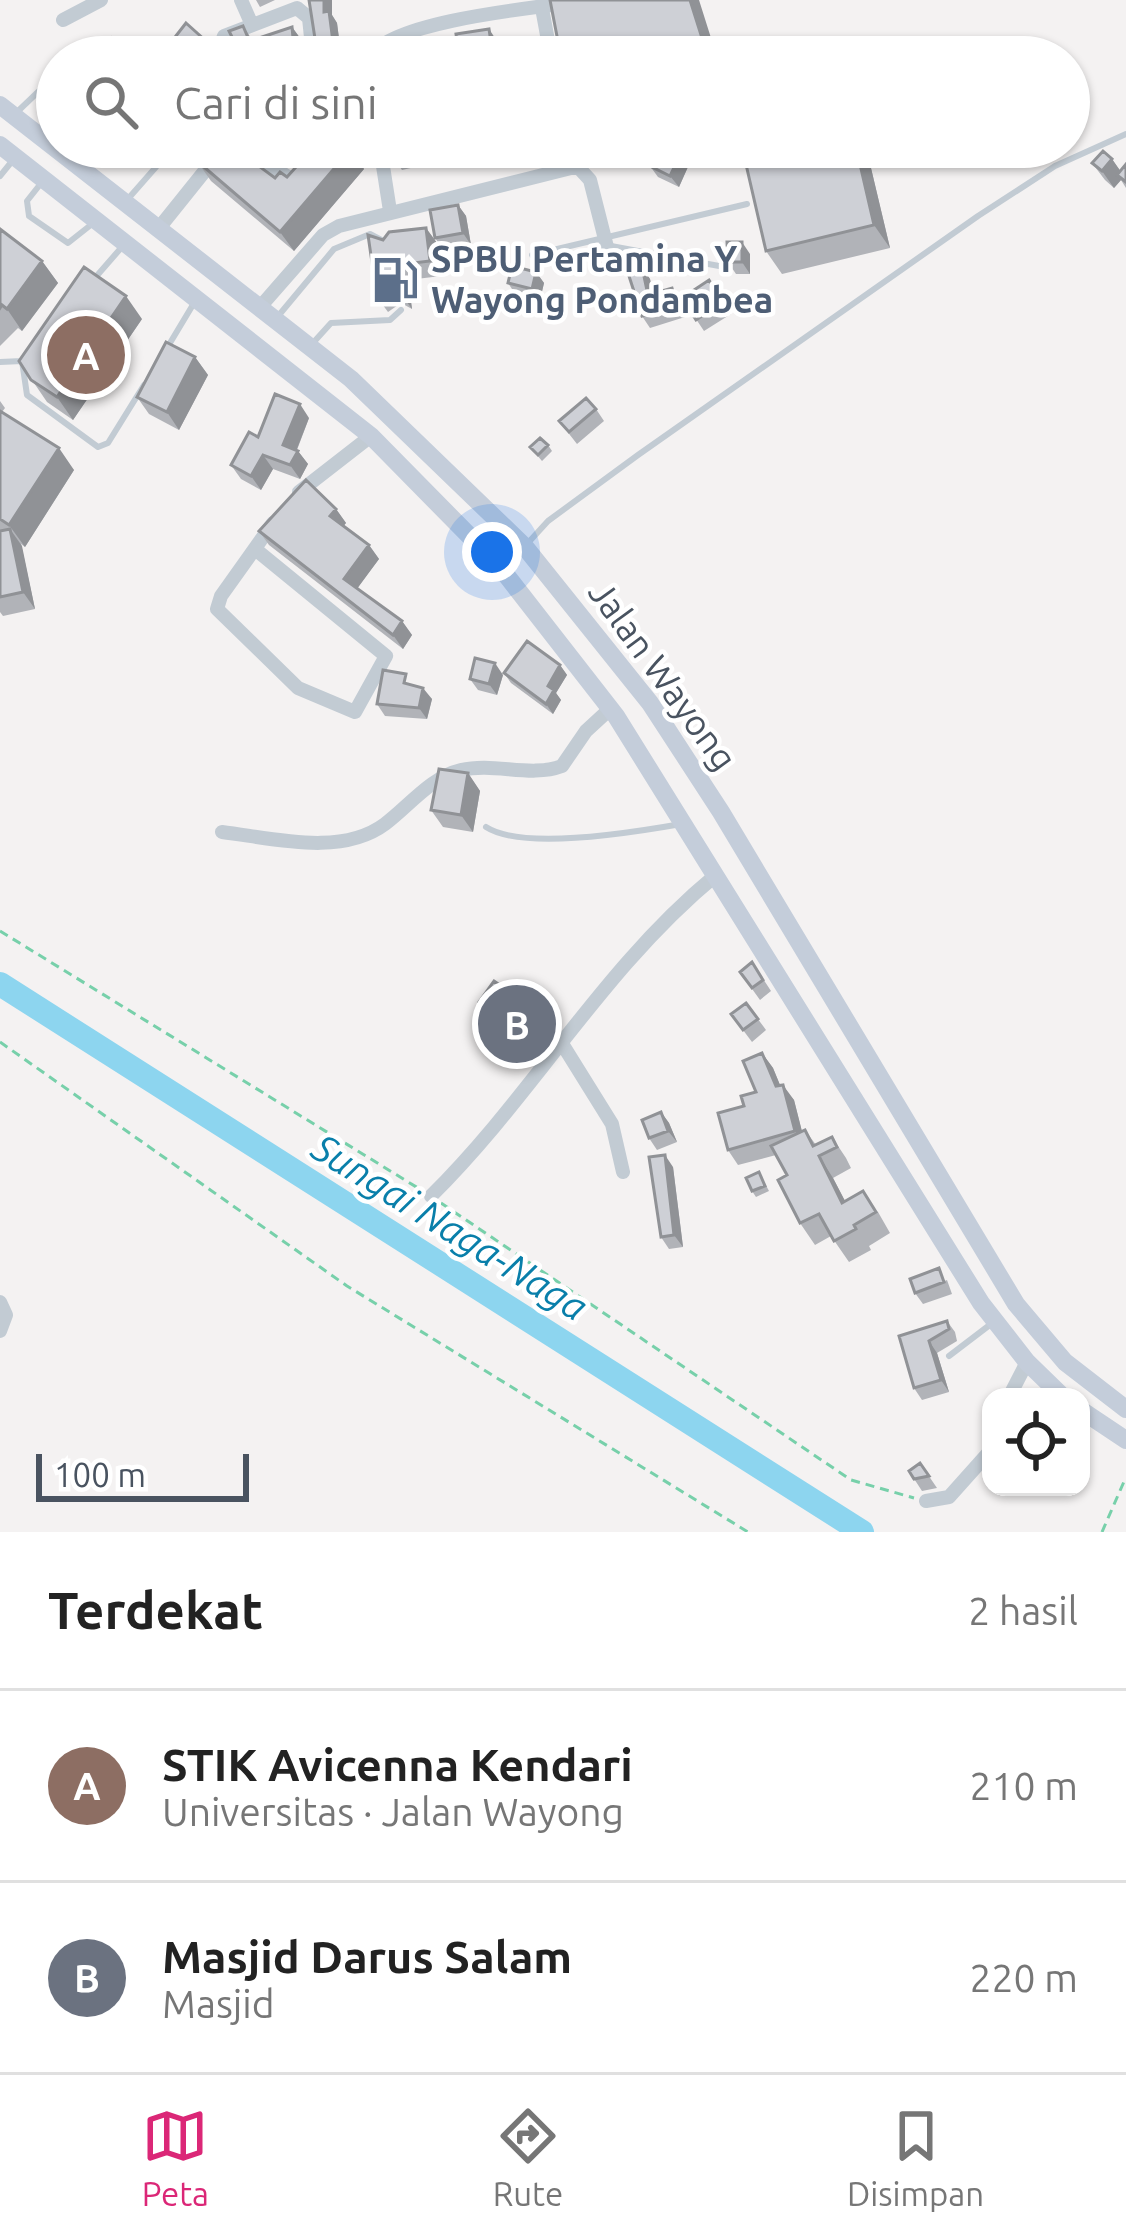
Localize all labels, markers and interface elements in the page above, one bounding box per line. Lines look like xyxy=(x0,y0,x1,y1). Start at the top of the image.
search box xyxy=(36,36,1090,168)
icon: search xyxy=(78,69,144,135)
text: Cari di sini xyxy=(174,77,378,128)
place label: SPBU Pertamina Y Wayong Pondambea xyxy=(431,238,773,320)
fuel station icon: SPBU Pertamina Y Wayong Pondambea xyxy=(370,255,420,305)
pin: A xyxy=(47,310,125,400)
your location xyxy=(462,522,522,582)
street label: Jalan Wayong xyxy=(581,572,746,777)
pin: B xyxy=(478,979,556,1069)
water label: Sungai Naga-Naga xyxy=(304,1124,595,1328)
map controls xyxy=(982,1388,1090,1496)
button: locate xyxy=(982,1388,1090,1496)
scale bar xyxy=(36,1448,249,1501)
text: 100 m xyxy=(54,1456,146,1493)
text: Terdekat xyxy=(48,1581,263,1639)
text: 2 hasil xyxy=(968,1589,1078,1632)
text: STIK Avicenna Kendari xyxy=(162,1739,633,1790)
text: A xyxy=(73,1764,101,1807)
text: 210 m xyxy=(969,1764,1078,1807)
text: Universitas · Jalan Wayong xyxy=(162,1790,624,1833)
text: Masjid Darus Salam xyxy=(162,1931,572,1982)
text: B xyxy=(74,1956,100,1999)
text: 220 m xyxy=(969,1956,1078,1999)
text: Masjid xyxy=(162,1982,275,2025)
tab: Peta xyxy=(142,2103,209,2212)
tab: Rute xyxy=(493,2103,563,2212)
tab: Disimpan xyxy=(847,2103,984,2212)

